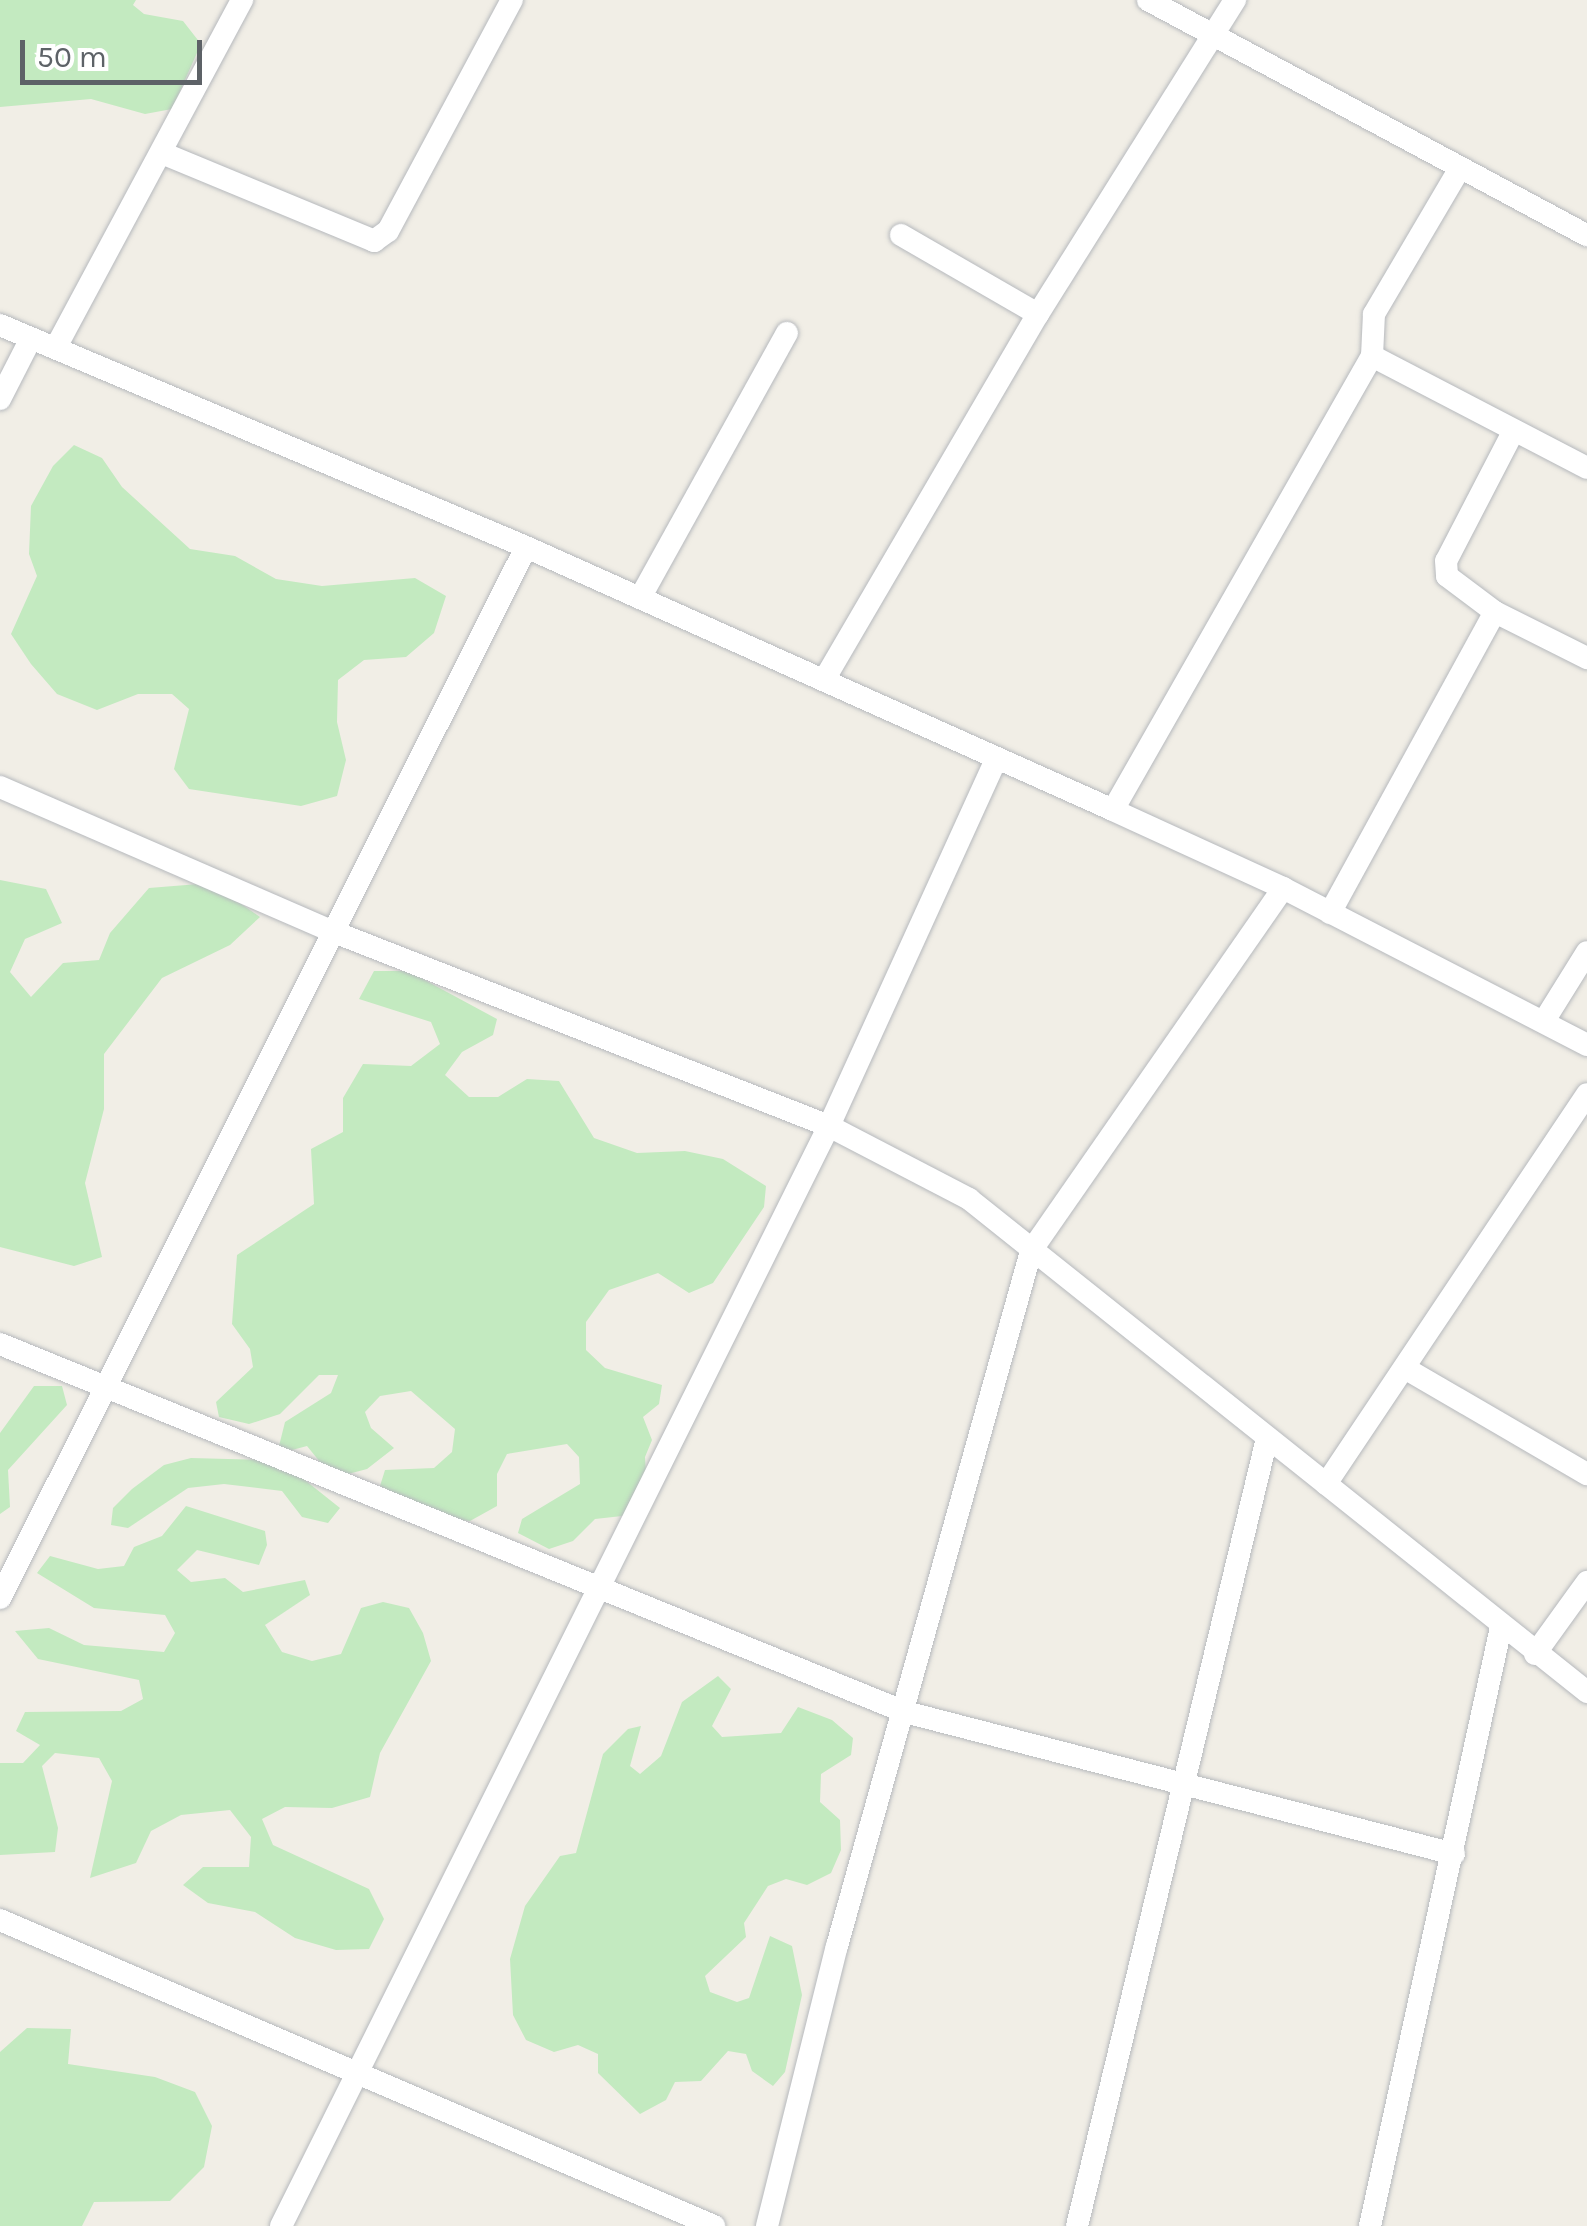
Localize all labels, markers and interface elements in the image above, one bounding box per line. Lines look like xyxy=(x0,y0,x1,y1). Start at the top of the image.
scale bar xyxy=(25,20,208,82)
text: 50 m xyxy=(37,39,107,75)

